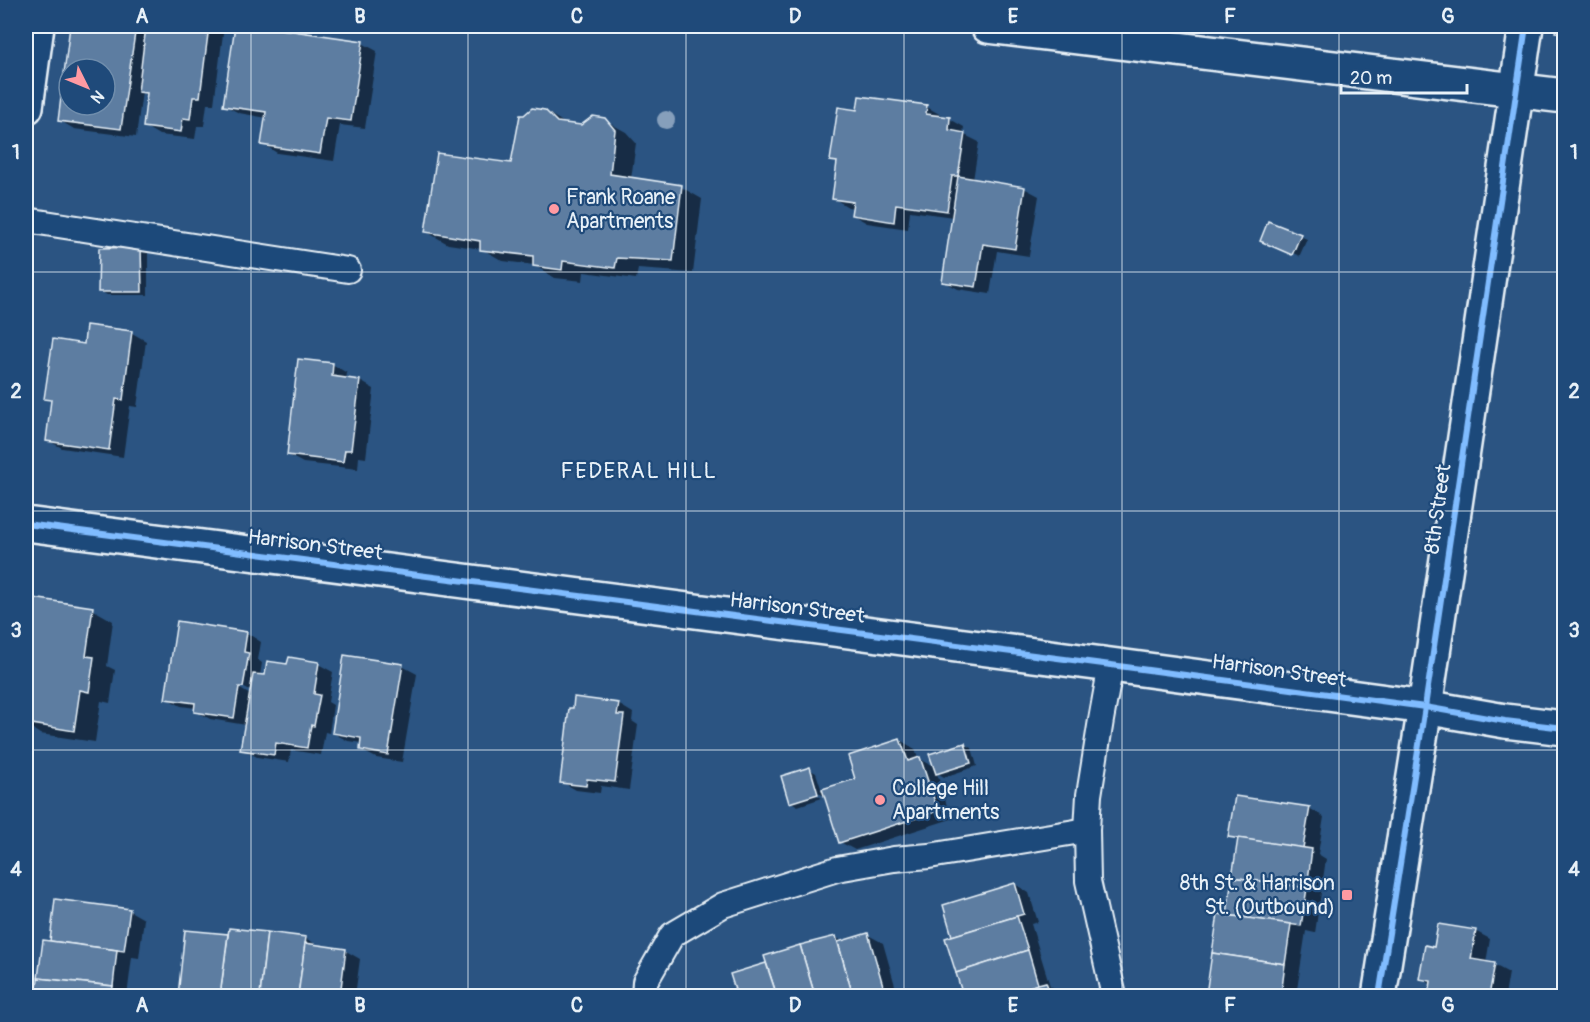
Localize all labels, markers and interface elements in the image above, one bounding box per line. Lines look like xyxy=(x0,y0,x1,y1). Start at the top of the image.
text: A xyxy=(136,4,149,29)
text: B xyxy=(354,4,366,29)
text: C xyxy=(571,4,583,29)
text: D xyxy=(789,4,802,29)
text: E xyxy=(1008,4,1019,29)
text: F xyxy=(1224,4,1236,29)
text: G xyxy=(1441,4,1455,29)
north arrow xyxy=(57,57,117,117)
scale bar xyxy=(1341,57,1467,95)
text: 20 m xyxy=(1350,67,1392,90)
text: N xyxy=(86,86,108,107)
text: 1 xyxy=(12,140,20,165)
text: 1 xyxy=(1570,140,1578,165)
place label: Frank Roane Apartments xyxy=(566,184,676,235)
marker: Frank Roane Apartments xyxy=(547,202,561,216)
text: 2 xyxy=(10,379,22,404)
text: 2 xyxy=(1568,379,1580,404)
district label: FEDERAL HILL xyxy=(560,457,718,485)
street label: 8th Street xyxy=(1418,462,1458,556)
street label: Harrison Street xyxy=(246,523,384,567)
street label: Harrison Street xyxy=(728,586,866,630)
text: 3 xyxy=(10,618,22,643)
text: 3 xyxy=(1568,618,1580,643)
street label: Harrison Street xyxy=(1210,648,1349,694)
place label: College Hill Apartments xyxy=(892,775,1000,826)
marker: College Hill Apartments xyxy=(873,793,887,807)
text: 4 xyxy=(10,857,22,882)
text: 4 xyxy=(1568,857,1580,882)
place label: 8th St. & Harrison St. (Outbound) xyxy=(1180,870,1335,921)
marker: 8th St. & Harrison St. (Outbound) xyxy=(1340,888,1354,902)
text: A xyxy=(136,993,149,1018)
text: B xyxy=(354,993,366,1018)
text: C xyxy=(571,993,583,1018)
text: D xyxy=(789,993,802,1018)
text: E xyxy=(1008,993,1019,1018)
text: F xyxy=(1224,993,1236,1018)
text: G xyxy=(1441,993,1455,1018)

